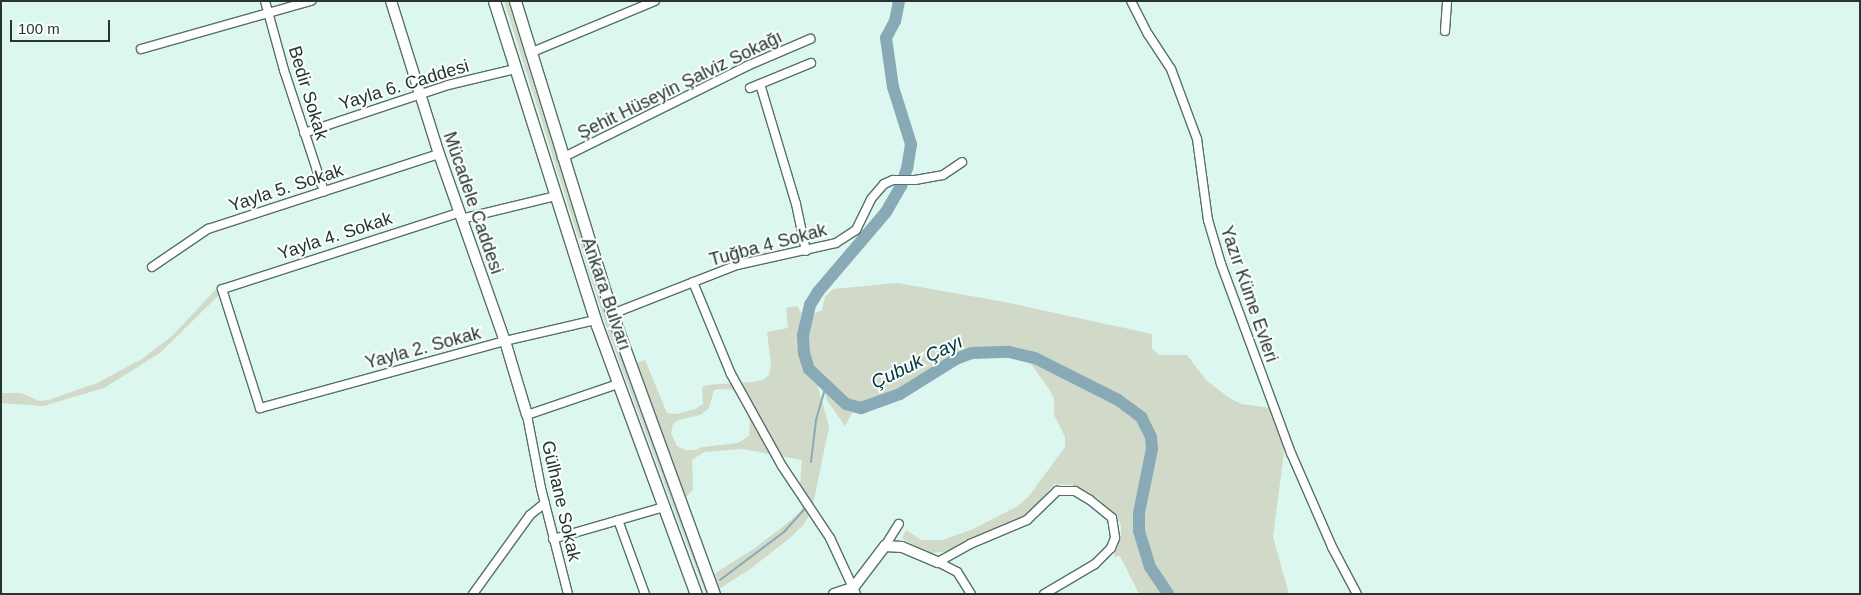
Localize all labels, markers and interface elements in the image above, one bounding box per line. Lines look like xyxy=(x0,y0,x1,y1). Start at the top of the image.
scale bar xyxy=(12,10,112,42)
text: 100 m xyxy=(18,20,60,37)
street label: Şehit Hüseyin Şalviz Sokağı xyxy=(574,26,786,144)
street label: Bedir Sokak xyxy=(283,43,333,143)
street label: Yayla 6. Caddesi xyxy=(336,55,472,115)
street label: Mücadele Caddesi xyxy=(439,129,507,277)
street label: Yayla 5. Sokak xyxy=(226,159,346,217)
street label: Yayla 4. Sokak xyxy=(275,207,395,265)
street label: Tuğba 4 Sokak xyxy=(707,219,829,271)
street label: Yazır Küme Evleri xyxy=(1216,223,1282,365)
street label: Ankara Bulvarı xyxy=(577,235,635,353)
street label: Yayla 2. Sokak xyxy=(363,322,483,374)
water label: Çubuk Çayı xyxy=(867,330,967,394)
street label: Gülhane Sokak xyxy=(537,439,585,563)

